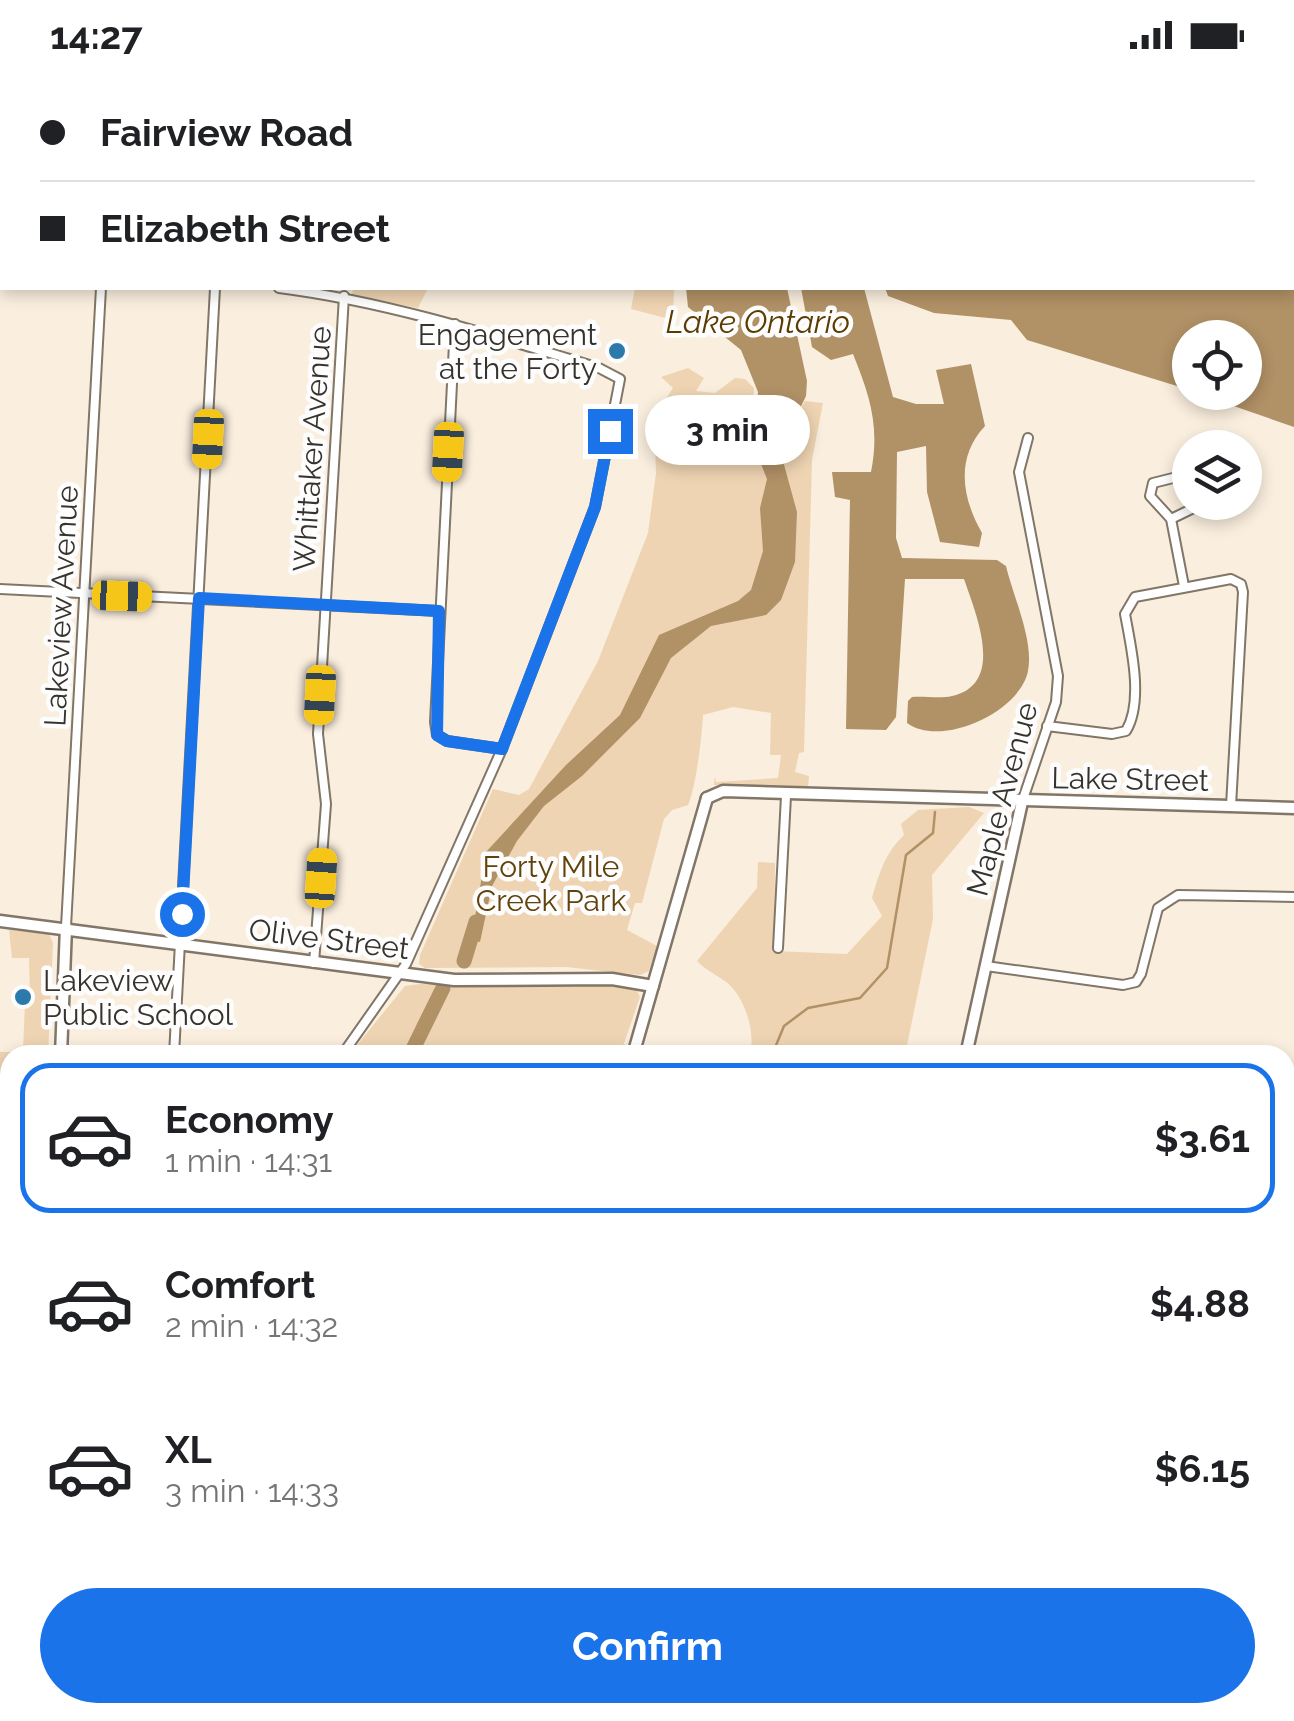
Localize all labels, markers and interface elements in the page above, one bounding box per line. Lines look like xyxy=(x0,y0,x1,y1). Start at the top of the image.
text: 14:27 xyxy=(50,13,143,58)
text: Fairview Road xyxy=(100,110,353,155)
text: Elizabeth Street xyxy=(100,206,390,251)
water label: Lake Ontario xyxy=(666,303,850,340)
place label: Engagement at the Forty xyxy=(418,317,597,386)
map controls xyxy=(1172,320,1262,520)
button: locate xyxy=(1172,320,1262,410)
street label: Whittaker Avenue xyxy=(286,325,338,573)
marker: Engagement at the Forty xyxy=(606,340,628,362)
callout: 3 min xyxy=(645,396,810,466)
car xyxy=(191,408,225,470)
route end xyxy=(588,409,633,454)
text: 3 min xyxy=(686,411,769,448)
car xyxy=(431,421,465,483)
button: layers xyxy=(1172,430,1262,520)
street label: Lakeview Avenue xyxy=(37,485,85,727)
car xyxy=(91,580,153,612)
car xyxy=(303,664,337,726)
street label: Maple Avenue xyxy=(959,698,1045,900)
street label: Lake Street xyxy=(1051,760,1209,798)
car xyxy=(304,847,338,909)
park label: Forty Mile Creek Park xyxy=(476,849,626,918)
route start xyxy=(160,892,205,937)
street label: Olive Street xyxy=(247,912,411,966)
place label: Lakeview Public School xyxy=(43,963,234,1032)
marker: Lakeview Public School xyxy=(12,986,34,1008)
icon: car xyxy=(45,1093,135,1183)
text: Economy xyxy=(165,1097,334,1142)
text: $3.61 xyxy=(1155,1116,1250,1161)
text: 1 min · 14:31 xyxy=(165,1142,332,1179)
icon: car xyxy=(45,1258,135,1348)
text: Comfort xyxy=(165,1262,315,1307)
text: $4.88 xyxy=(1150,1281,1250,1326)
text: 2 min · 14:32 xyxy=(165,1307,338,1344)
icon: car xyxy=(45,1423,135,1513)
text: XL xyxy=(165,1427,212,1472)
text: $6.15 xyxy=(1154,1446,1250,1491)
text: 3 min · 14:33 xyxy=(165,1472,339,1509)
button: Confirm xyxy=(40,1588,1255,1703)

